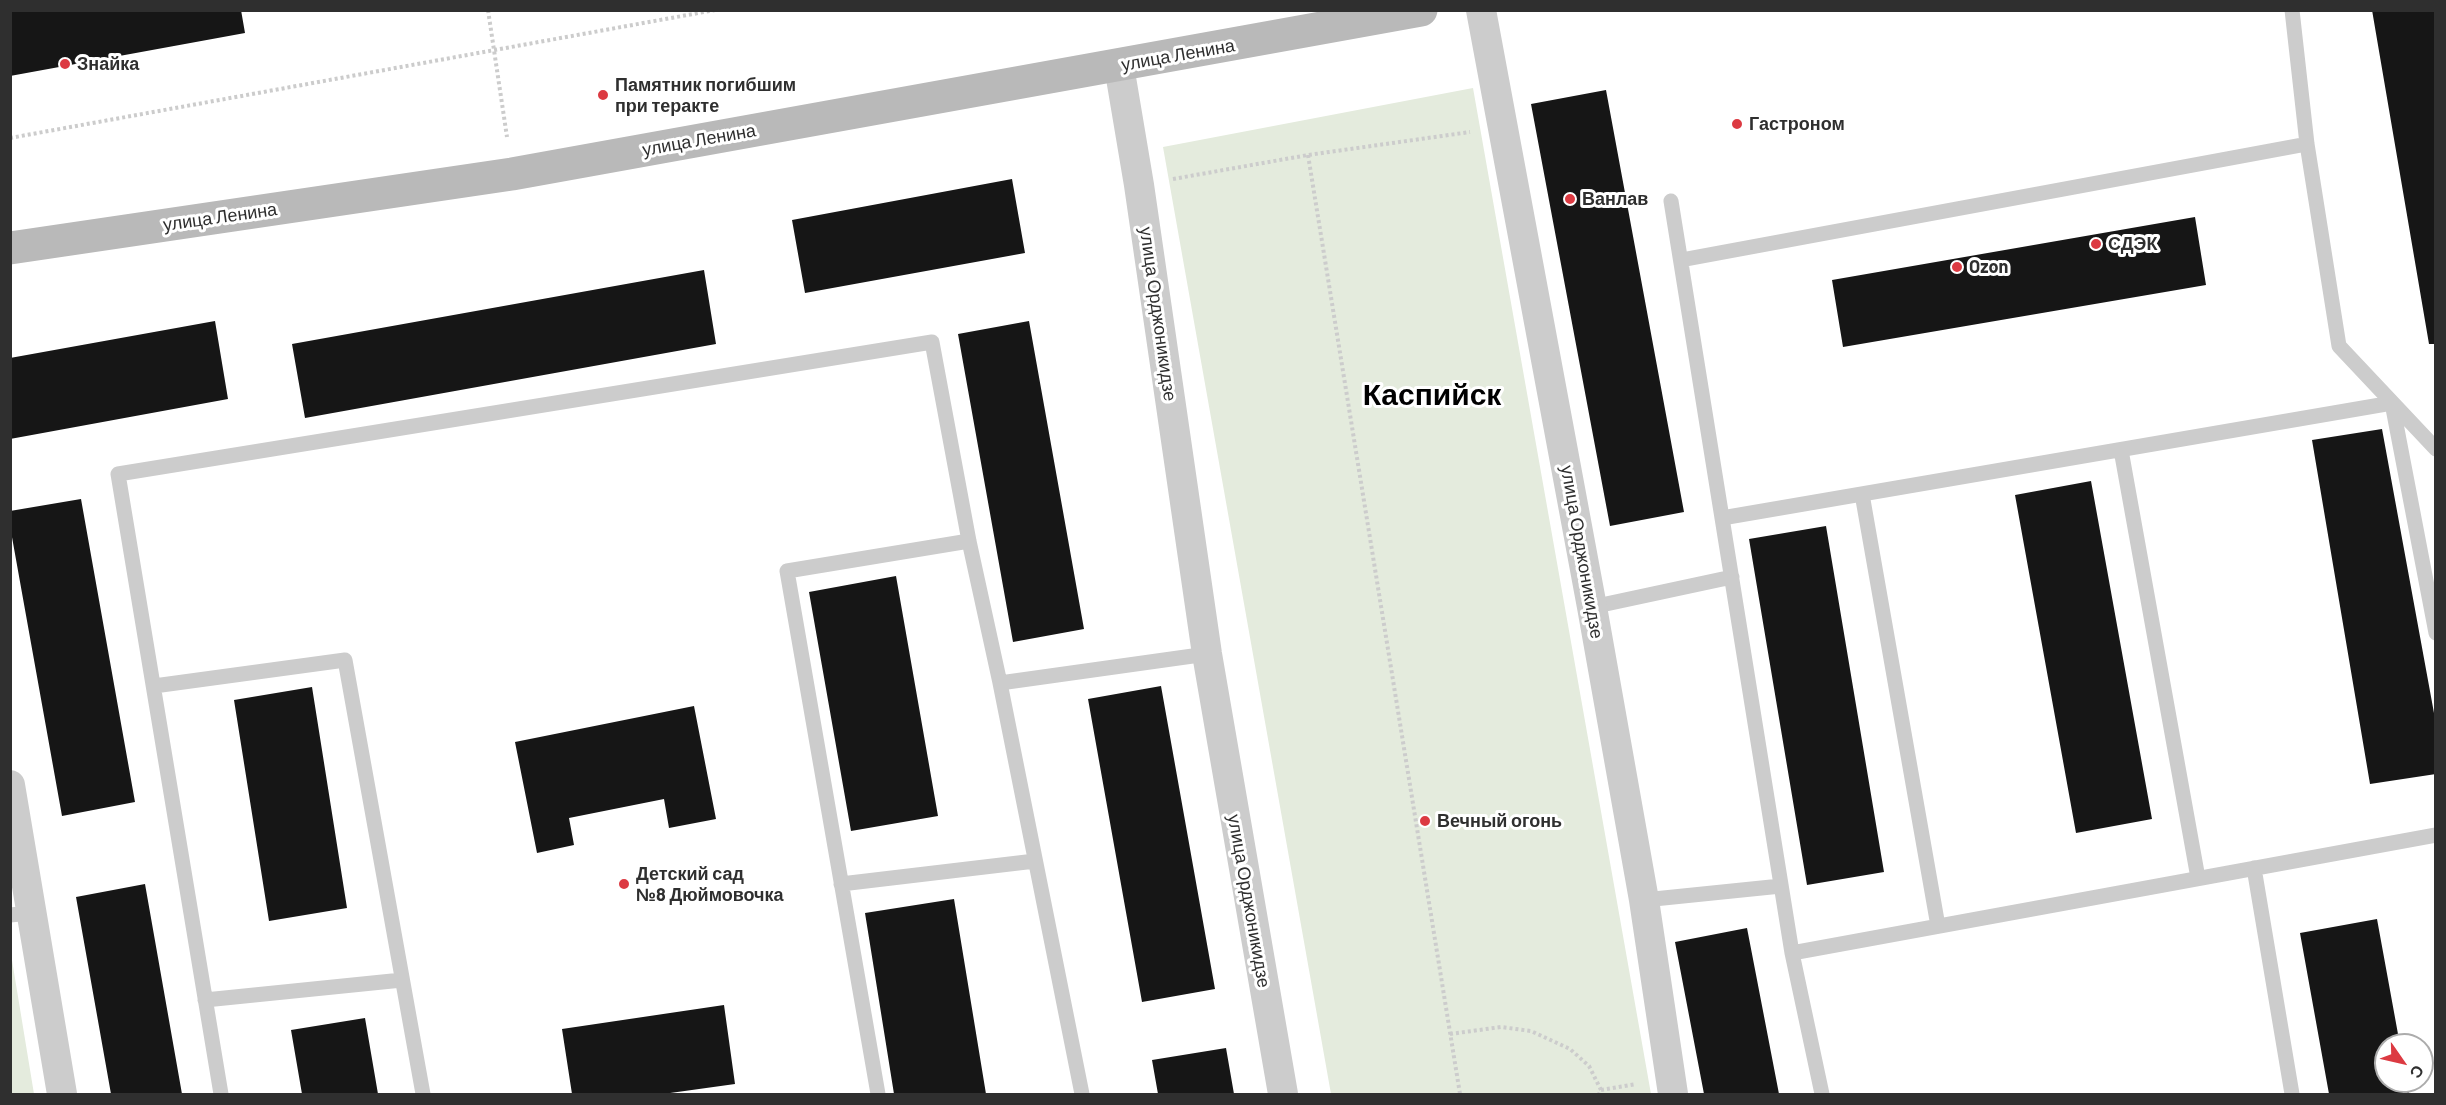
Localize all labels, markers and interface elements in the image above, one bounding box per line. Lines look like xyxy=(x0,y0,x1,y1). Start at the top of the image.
street label: улица Ленина xyxy=(1120,34,1236,76)
place label: Знайка xyxy=(77,53,139,75)
marker: Знайка xyxy=(58,57,72,71)
place label: Памятник погибшим при теракте xyxy=(615,74,796,116)
marker: Памятник погибшим при теракте xyxy=(596,88,610,102)
place label: Гастроном xyxy=(1749,113,1845,135)
marker: Гастроном xyxy=(1730,117,1744,131)
street label: улица Ленина xyxy=(641,119,757,161)
place label: Ванлав xyxy=(1582,188,1648,210)
marker: Ванлав xyxy=(1563,192,1577,206)
street label: улица Ленина xyxy=(162,198,278,236)
street label: улица Орджоникидзе xyxy=(1135,225,1181,403)
place label: СДЭК xyxy=(2108,233,2157,255)
marker: СДЭК xyxy=(2089,237,2103,251)
place label: Ozon xyxy=(1969,256,2008,278)
marker: Ozon xyxy=(1950,260,1964,274)
district label: Каспийск xyxy=(1363,377,1501,413)
street label: улица Орджоникидзе xyxy=(1556,464,1608,640)
place label: Вечный огонь xyxy=(1437,810,1562,832)
street label: улица Орджоникидзе xyxy=(1223,813,1275,989)
marker: Вечный огонь xyxy=(1418,814,1432,828)
place label: Детский сад №8 Дюймовочка xyxy=(636,863,784,906)
marker: Детский сад №8 Дюймовочка xyxy=(617,877,631,891)
north arrow xyxy=(2374,1033,2434,1093)
text: С xyxy=(2407,1062,2429,1082)

